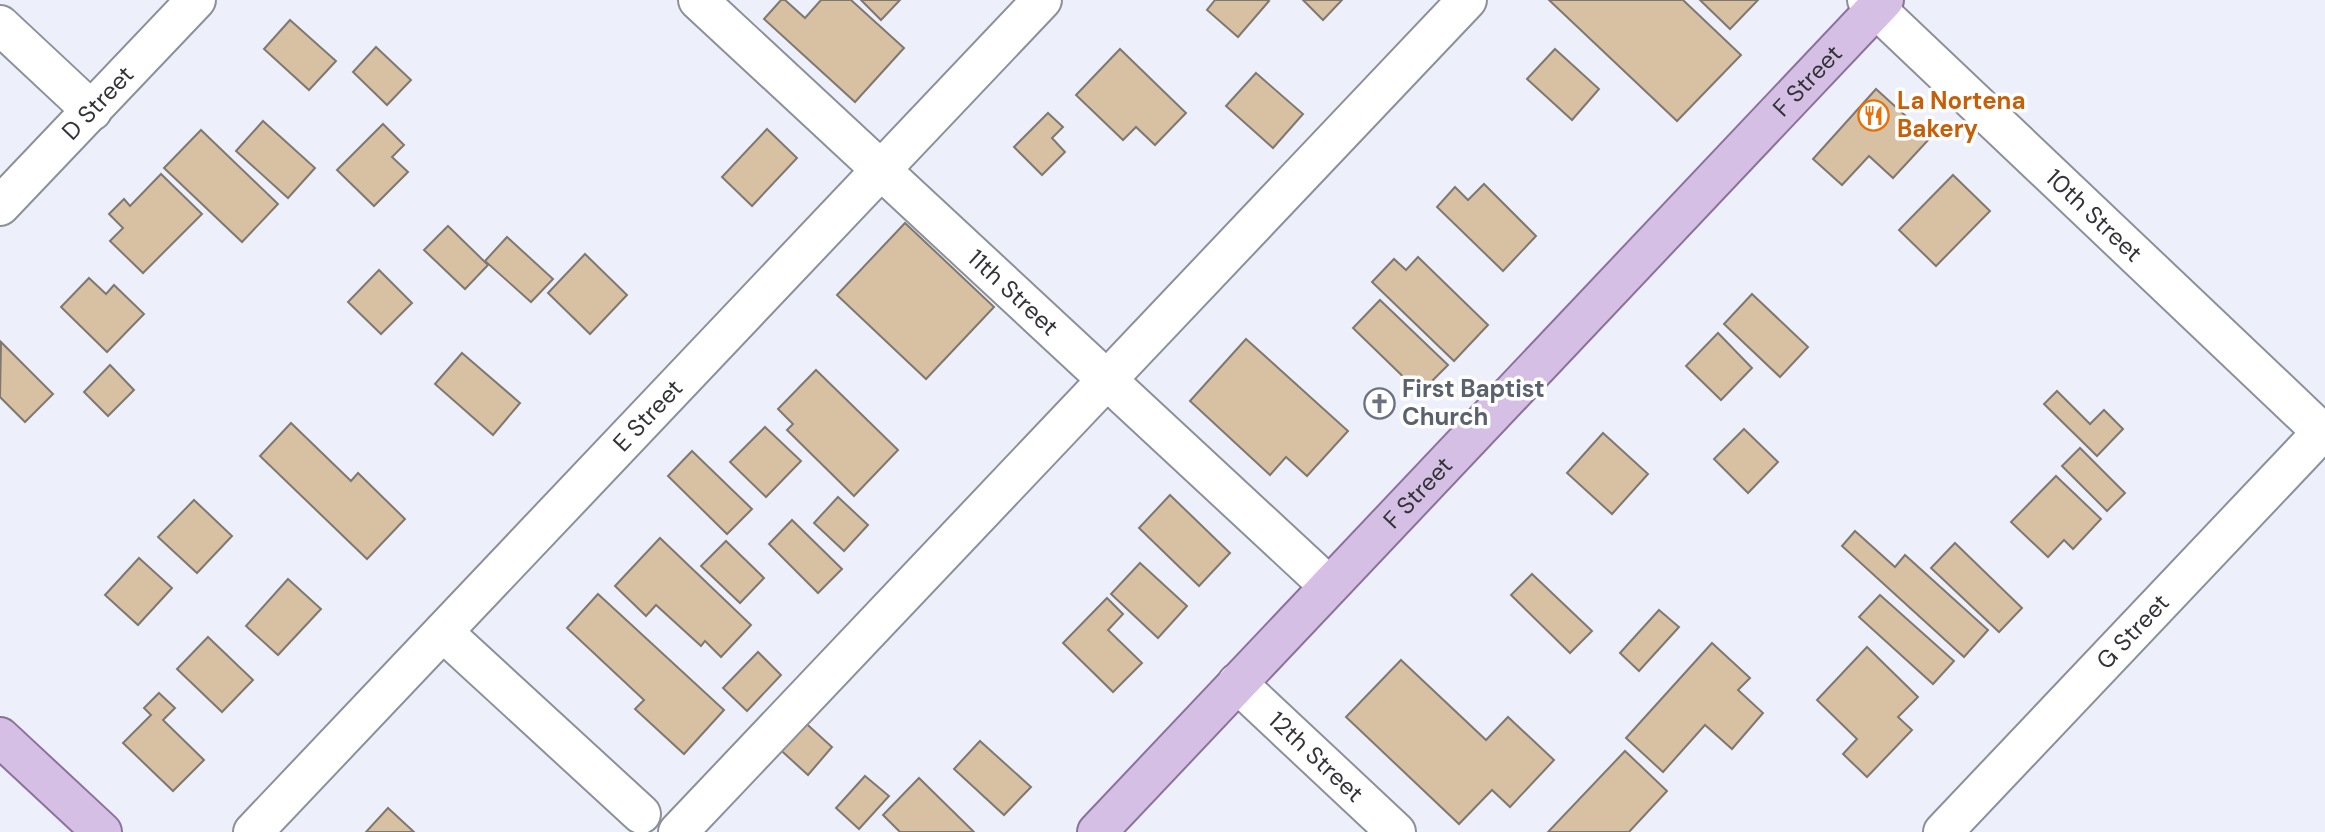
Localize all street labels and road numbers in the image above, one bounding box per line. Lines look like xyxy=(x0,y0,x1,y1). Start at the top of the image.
street label: F Street xyxy=(1766,38,1848,123)
street label: D Street xyxy=(55,59,140,146)
street label: 10th Street xyxy=(2040,162,2149,268)
street label: 11th Street xyxy=(962,243,1065,342)
street label: E Street xyxy=(606,373,689,458)
street label: F Street xyxy=(1376,450,1459,535)
street label: G Street xyxy=(2089,587,2176,676)
street label: 12th Street xyxy=(1262,704,1370,808)

